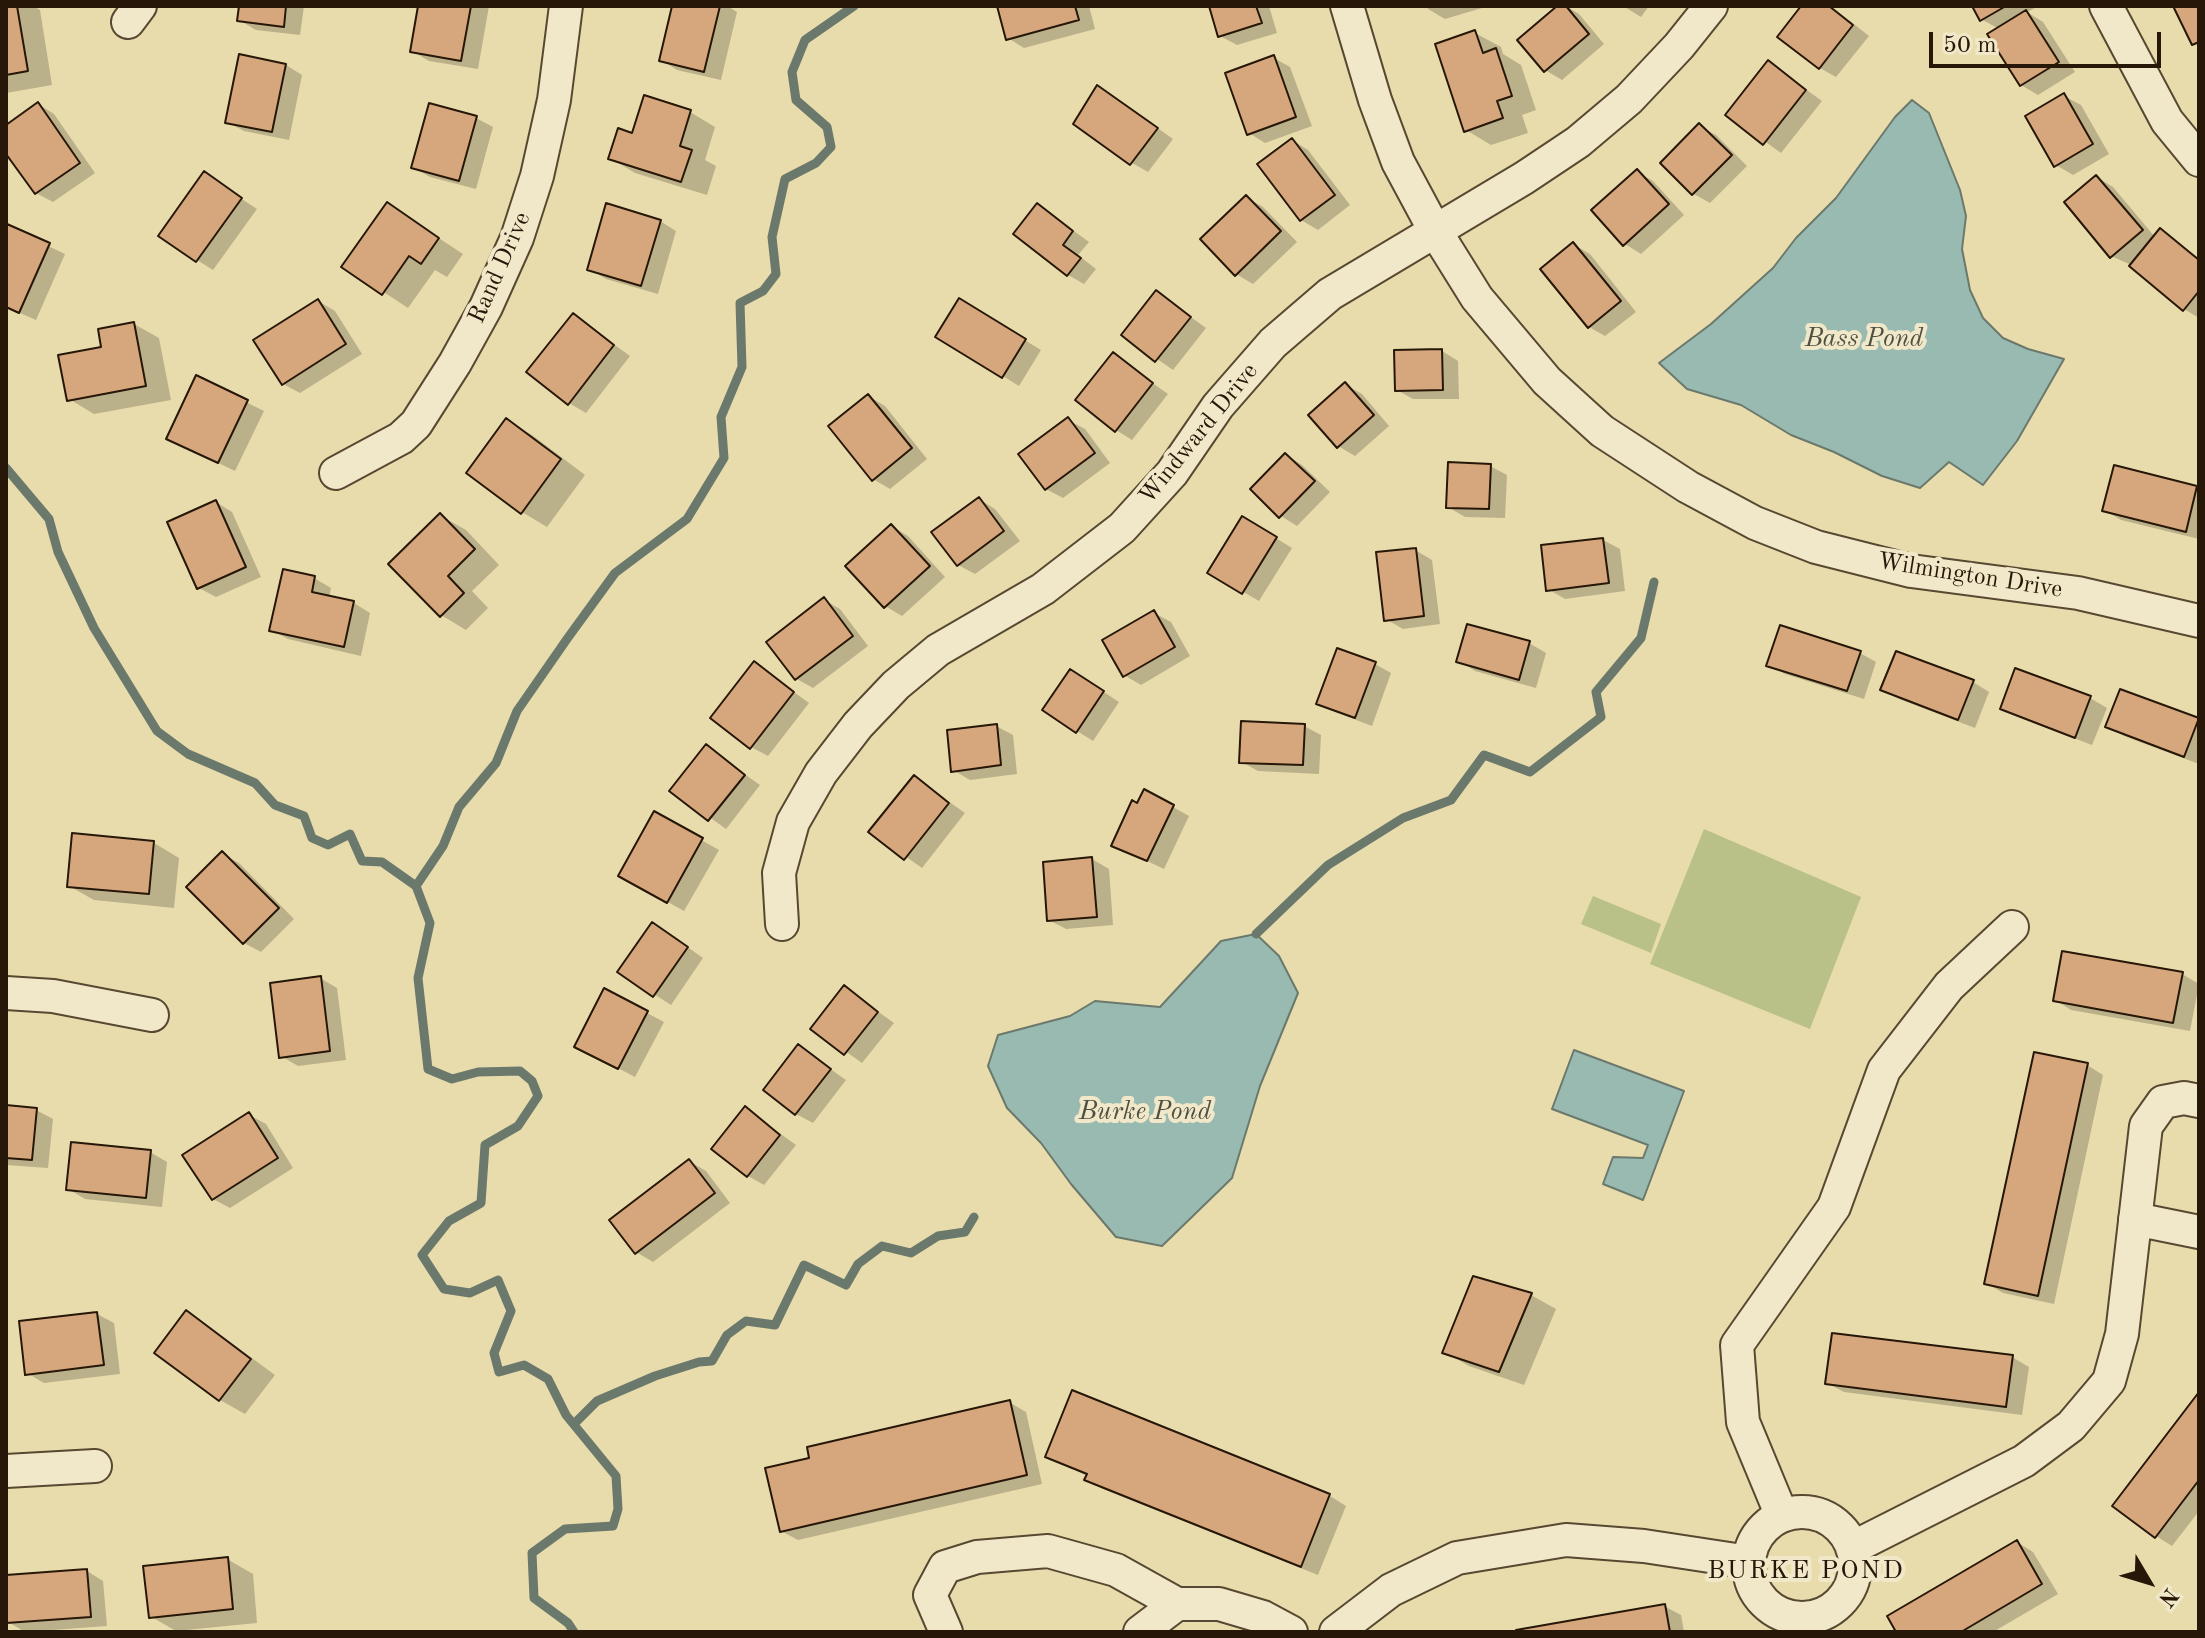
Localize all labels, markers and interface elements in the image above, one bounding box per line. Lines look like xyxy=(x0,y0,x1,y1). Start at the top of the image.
scale bar xyxy=(1933,16,2165,66)
text: 50 m xyxy=(1943,34,1997,58)
street label: Rand Drive xyxy=(463,208,537,328)
water label: Bass Pond xyxy=(1805,323,1923,355)
street label: Windward Drive xyxy=(1133,358,1265,510)
street label: Wilmington Drive xyxy=(1876,547,2064,605)
water label: Burke Pond xyxy=(1079,1096,1211,1128)
north arrow xyxy=(2109,1542,2189,1622)
district label: BURKE POND xyxy=(1707,1555,1905,1587)
text: N xyxy=(2154,1583,2182,1610)

